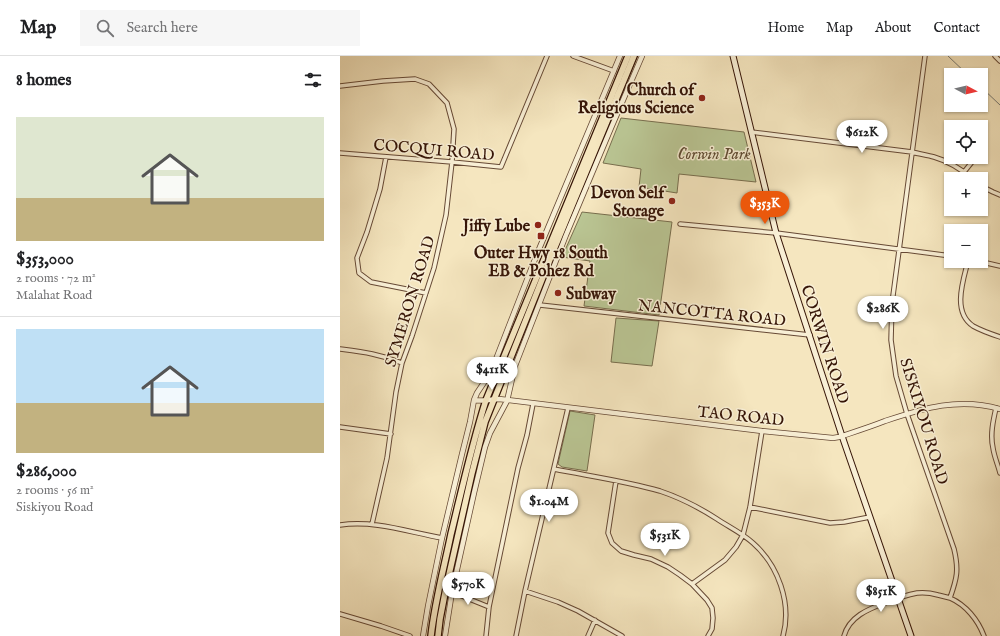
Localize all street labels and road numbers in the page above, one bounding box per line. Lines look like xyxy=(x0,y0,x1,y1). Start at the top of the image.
street label: COCQUI ROAD xyxy=(372,136,495,166)
street label: SYMERON ROAD xyxy=(381,233,440,370)
street label: CORWIN ROAD xyxy=(795,283,853,407)
street label: NANCOTTA ROAD xyxy=(637,296,787,332)
street label: SISKIYOU ROAD xyxy=(894,356,952,487)
street label: TAO ROAD xyxy=(696,402,785,431)

